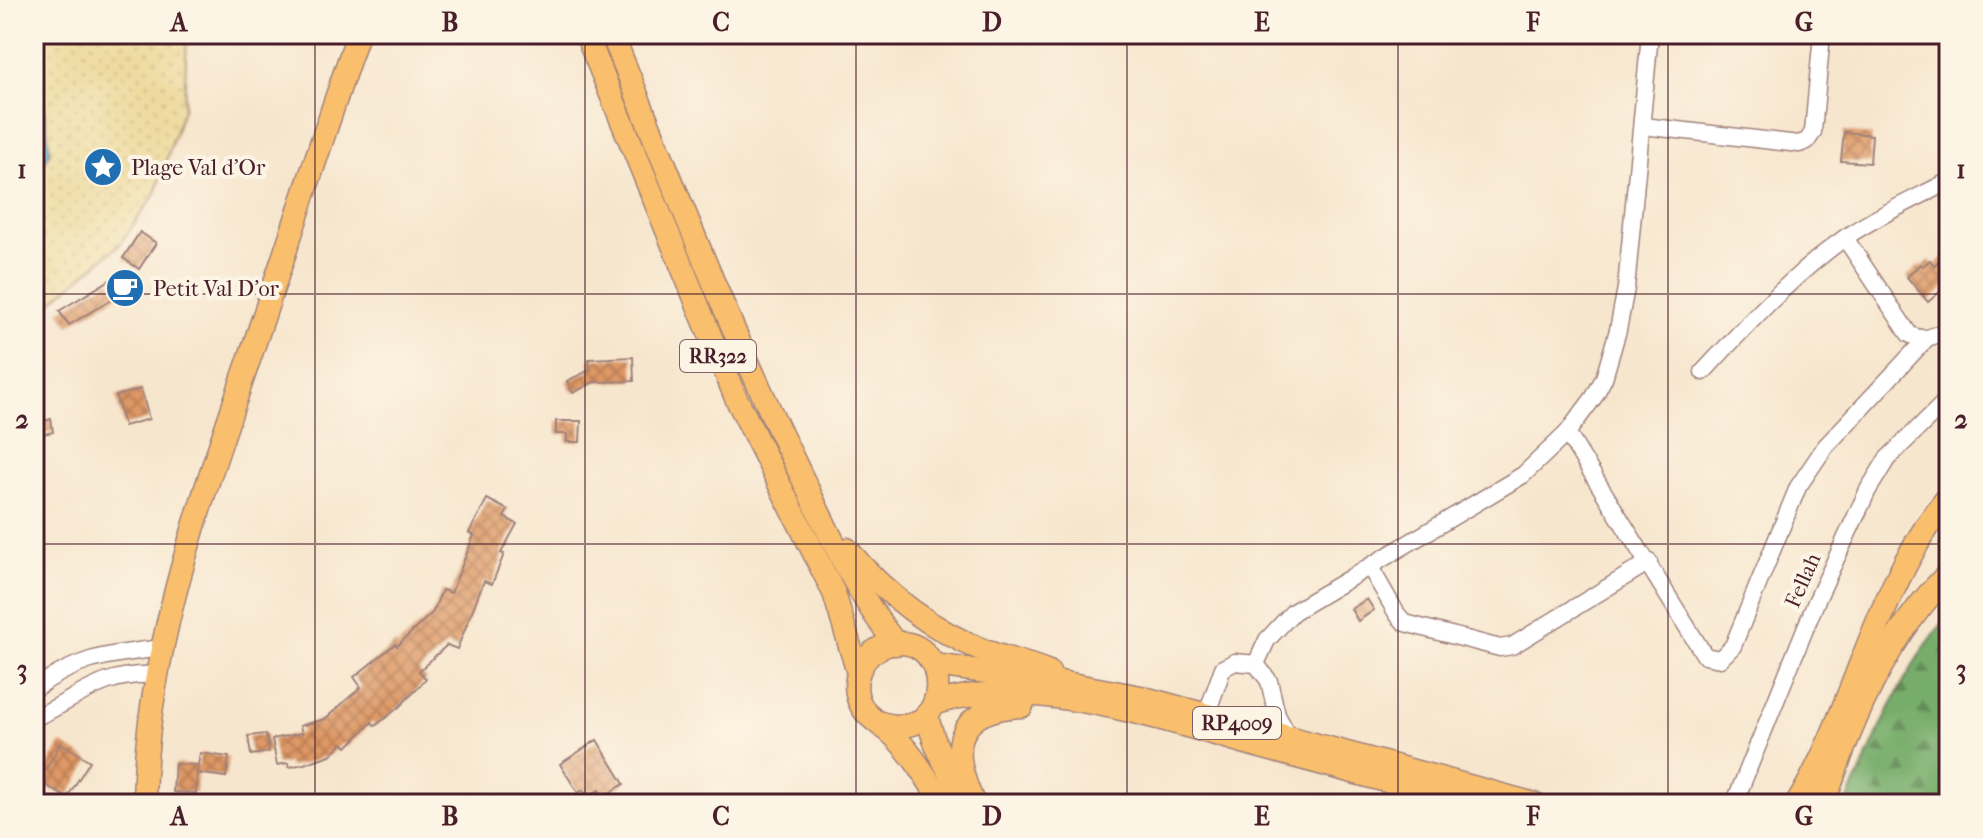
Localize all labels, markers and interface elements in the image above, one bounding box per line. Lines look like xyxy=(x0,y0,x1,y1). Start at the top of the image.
text: A xyxy=(169,7,189,38)
text: B xyxy=(442,7,459,38)
text: C xyxy=(712,7,730,38)
text: D xyxy=(982,7,1002,38)
text: E xyxy=(1254,7,1270,38)
text: F xyxy=(1525,7,1540,38)
text: G xyxy=(1795,7,1813,38)
place icon: Plage Val d'Or xyxy=(82,146,124,188)
text: 1 xyxy=(17,154,27,185)
text: 1 xyxy=(1956,154,1966,185)
place label: Plage Val d'Or xyxy=(131,155,266,181)
cafe icon: Petit Val D'or xyxy=(104,267,146,309)
place label: Petit Val D'or xyxy=(153,276,280,302)
road number: RR322 xyxy=(680,340,756,372)
text: 2 xyxy=(15,404,29,435)
text: 2 xyxy=(1954,404,1968,435)
street label: Fellah xyxy=(1779,548,1827,612)
text: 3 xyxy=(17,654,27,685)
text: 3 xyxy=(1956,654,1966,685)
road number: RP4009 xyxy=(1193,707,1281,739)
text: A xyxy=(169,801,189,832)
text: B xyxy=(442,801,459,832)
text: C xyxy=(712,801,730,832)
text: D xyxy=(982,801,1002,832)
text: E xyxy=(1254,801,1270,832)
text: F xyxy=(1525,801,1540,832)
text: G xyxy=(1795,801,1813,832)

